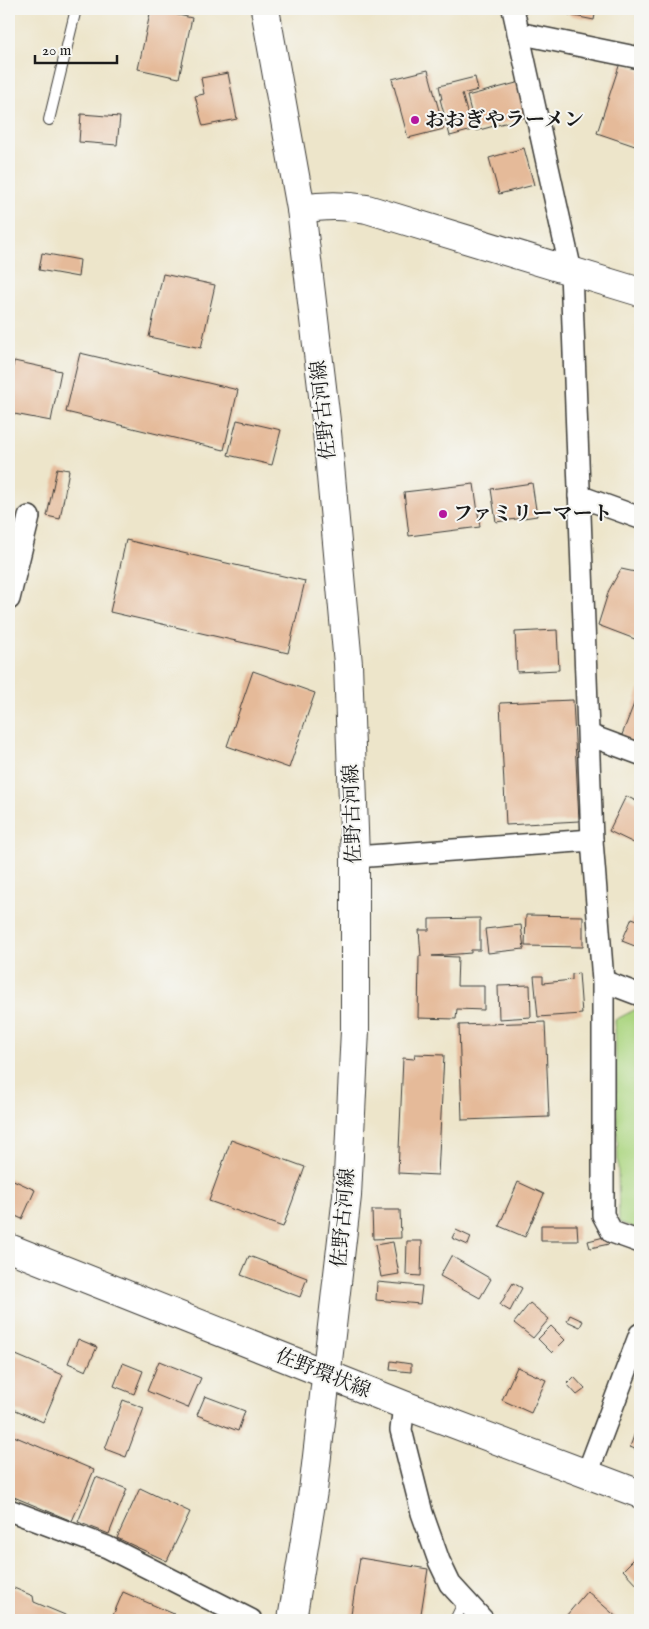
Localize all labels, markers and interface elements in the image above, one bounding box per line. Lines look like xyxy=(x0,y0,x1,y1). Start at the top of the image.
scale bar xyxy=(35,32,118,64)
text: 20 m xyxy=(42,41,72,60)
place label: おおぎやラーメン xyxy=(425,108,584,133)
marker: おおぎやラーメン xyxy=(409,114,421,126)
street label: 佐野古河線 xyxy=(306,359,342,461)
place label: ファミリーマート xyxy=(453,502,613,527)
marker: ファミリーマート xyxy=(437,508,449,520)
street label: 佐野古河線 xyxy=(339,764,367,864)
street label: 佐野古河線 xyxy=(327,1167,361,1269)
street label: 佐野環状線 xyxy=(272,1344,374,1404)

